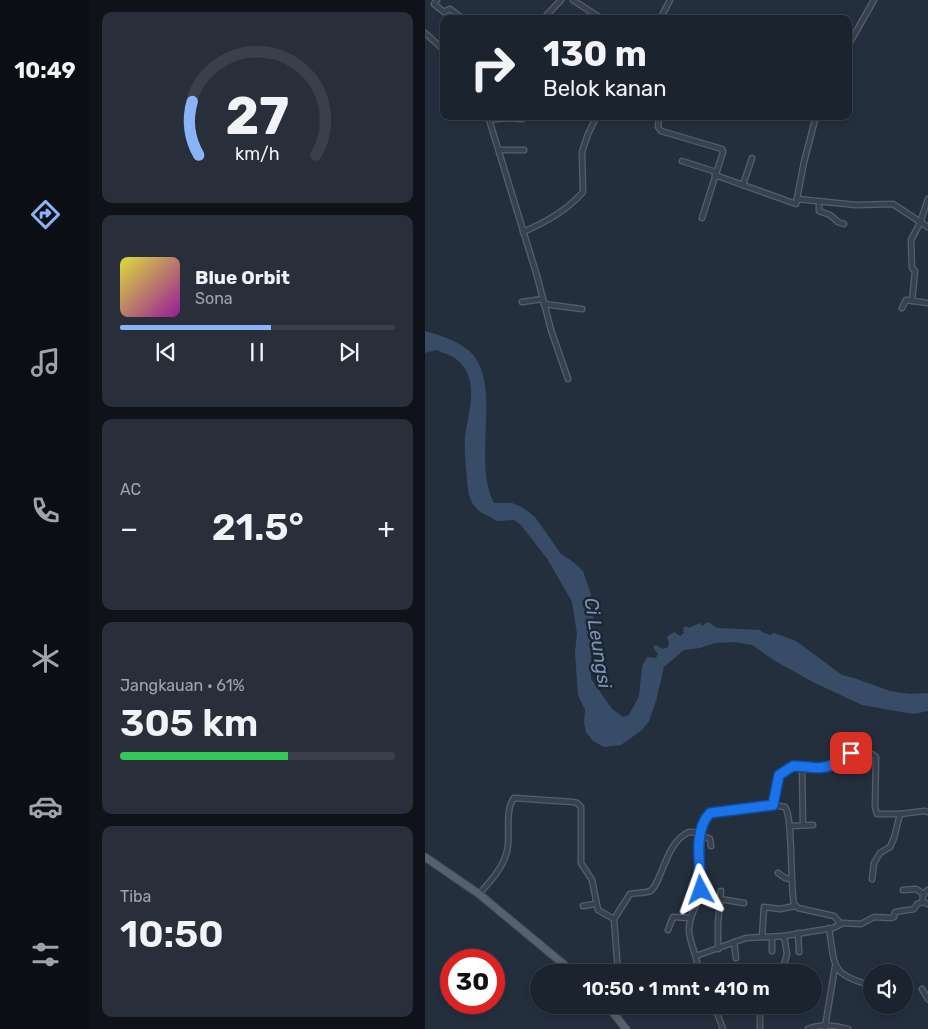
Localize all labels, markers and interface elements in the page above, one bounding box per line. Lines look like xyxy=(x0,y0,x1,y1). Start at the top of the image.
text: 130 m xyxy=(543,33,647,75)
icon: right xyxy=(460,35,525,100)
text: 10:49 xyxy=(14,57,76,84)
text: Belok kanan xyxy=(543,75,667,102)
text: 27 xyxy=(226,85,289,147)
text: km/h xyxy=(235,143,280,164)
icon: directions xyxy=(28,197,63,232)
text: Blue Orbit xyxy=(195,266,290,289)
text: Sona xyxy=(195,289,233,308)
icon: previous xyxy=(152,338,180,366)
icon: pause xyxy=(243,338,271,366)
icon: next xyxy=(335,338,363,366)
icon: music xyxy=(28,345,63,380)
text: AC xyxy=(120,480,141,499)
icon: phone xyxy=(28,493,63,528)
text: 21.5° xyxy=(212,504,304,550)
text: − xyxy=(120,512,138,545)
text: + xyxy=(378,512,395,545)
water label: Ci Leungsi xyxy=(579,596,617,690)
icon: climate xyxy=(28,641,63,676)
text: Jangkauan · 61% xyxy=(120,676,245,695)
text: 305 km xyxy=(120,700,258,746)
pin xyxy=(830,732,872,774)
icon: arrive xyxy=(837,739,865,767)
icon: car xyxy=(28,789,63,824)
position arrow xyxy=(674,863,726,915)
text: Tiba xyxy=(120,887,151,906)
text: 10:50 xyxy=(120,911,224,957)
icon: filters xyxy=(28,937,63,972)
speed limit sign: 30 xyxy=(440,949,505,1014)
map controls xyxy=(863,964,913,1014)
button: sound xyxy=(863,964,913,1014)
text: 10:50 · 1 mnt · 410 m xyxy=(582,977,770,1000)

